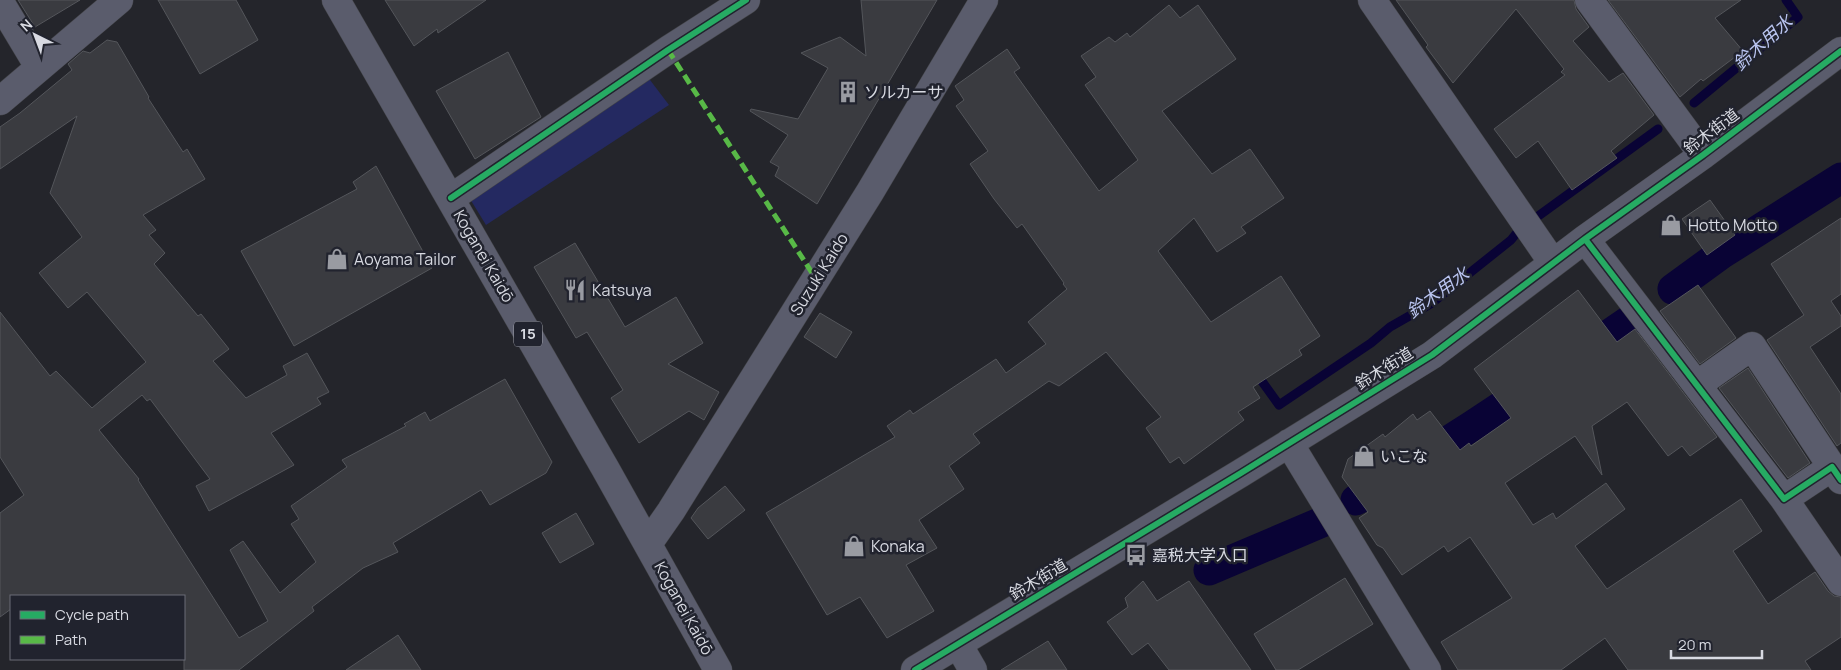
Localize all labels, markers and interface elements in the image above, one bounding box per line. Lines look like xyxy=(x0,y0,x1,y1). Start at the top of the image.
water label: 鈴木用水 xyxy=(1728,8,1799,75)
north arrow xyxy=(10,10,60,60)
text: N xyxy=(16,15,36,35)
building icon: ソルカーサ xyxy=(835,79,861,105)
place label: ソルカーサ xyxy=(864,81,943,103)
street label: 鈴木街道 xyxy=(1679,103,1743,159)
street label: Koganei Kaidō xyxy=(449,206,519,306)
shop icon: Hotto Motto xyxy=(1658,212,1684,238)
place label: Hotto Motto xyxy=(1688,214,1777,236)
street label: Suzuki Kaido xyxy=(785,229,853,319)
shop icon: Aoyama Tailor xyxy=(324,246,350,272)
place label: Aoyama Tailor xyxy=(354,248,456,270)
water label: 鈴木用水 xyxy=(1401,260,1475,323)
restaurant icon: Katsuya xyxy=(562,277,588,303)
place label: Katsuya xyxy=(592,279,652,301)
road number: 15 xyxy=(514,322,542,346)
street label: 鈴木街道 xyxy=(1351,342,1417,394)
shop icon: いこな xyxy=(1351,443,1377,469)
place label: いこな xyxy=(1380,445,1428,467)
shop icon: Konaka xyxy=(841,533,867,559)
place label: Konaka xyxy=(871,535,925,557)
bus stop icon: 嘉税大学入口 xyxy=(1123,542,1149,568)
place label: 嘉税大学入口 xyxy=(1152,544,1248,566)
street label: 鈴木街道 xyxy=(1005,553,1071,605)
street label: Koganei Kaidō xyxy=(649,557,719,659)
legend xyxy=(10,595,185,660)
text: Cycle path xyxy=(55,604,129,625)
scale bar xyxy=(1671,628,1762,660)
text: Path xyxy=(55,629,87,650)
text: 20 m xyxy=(1678,634,1711,655)

